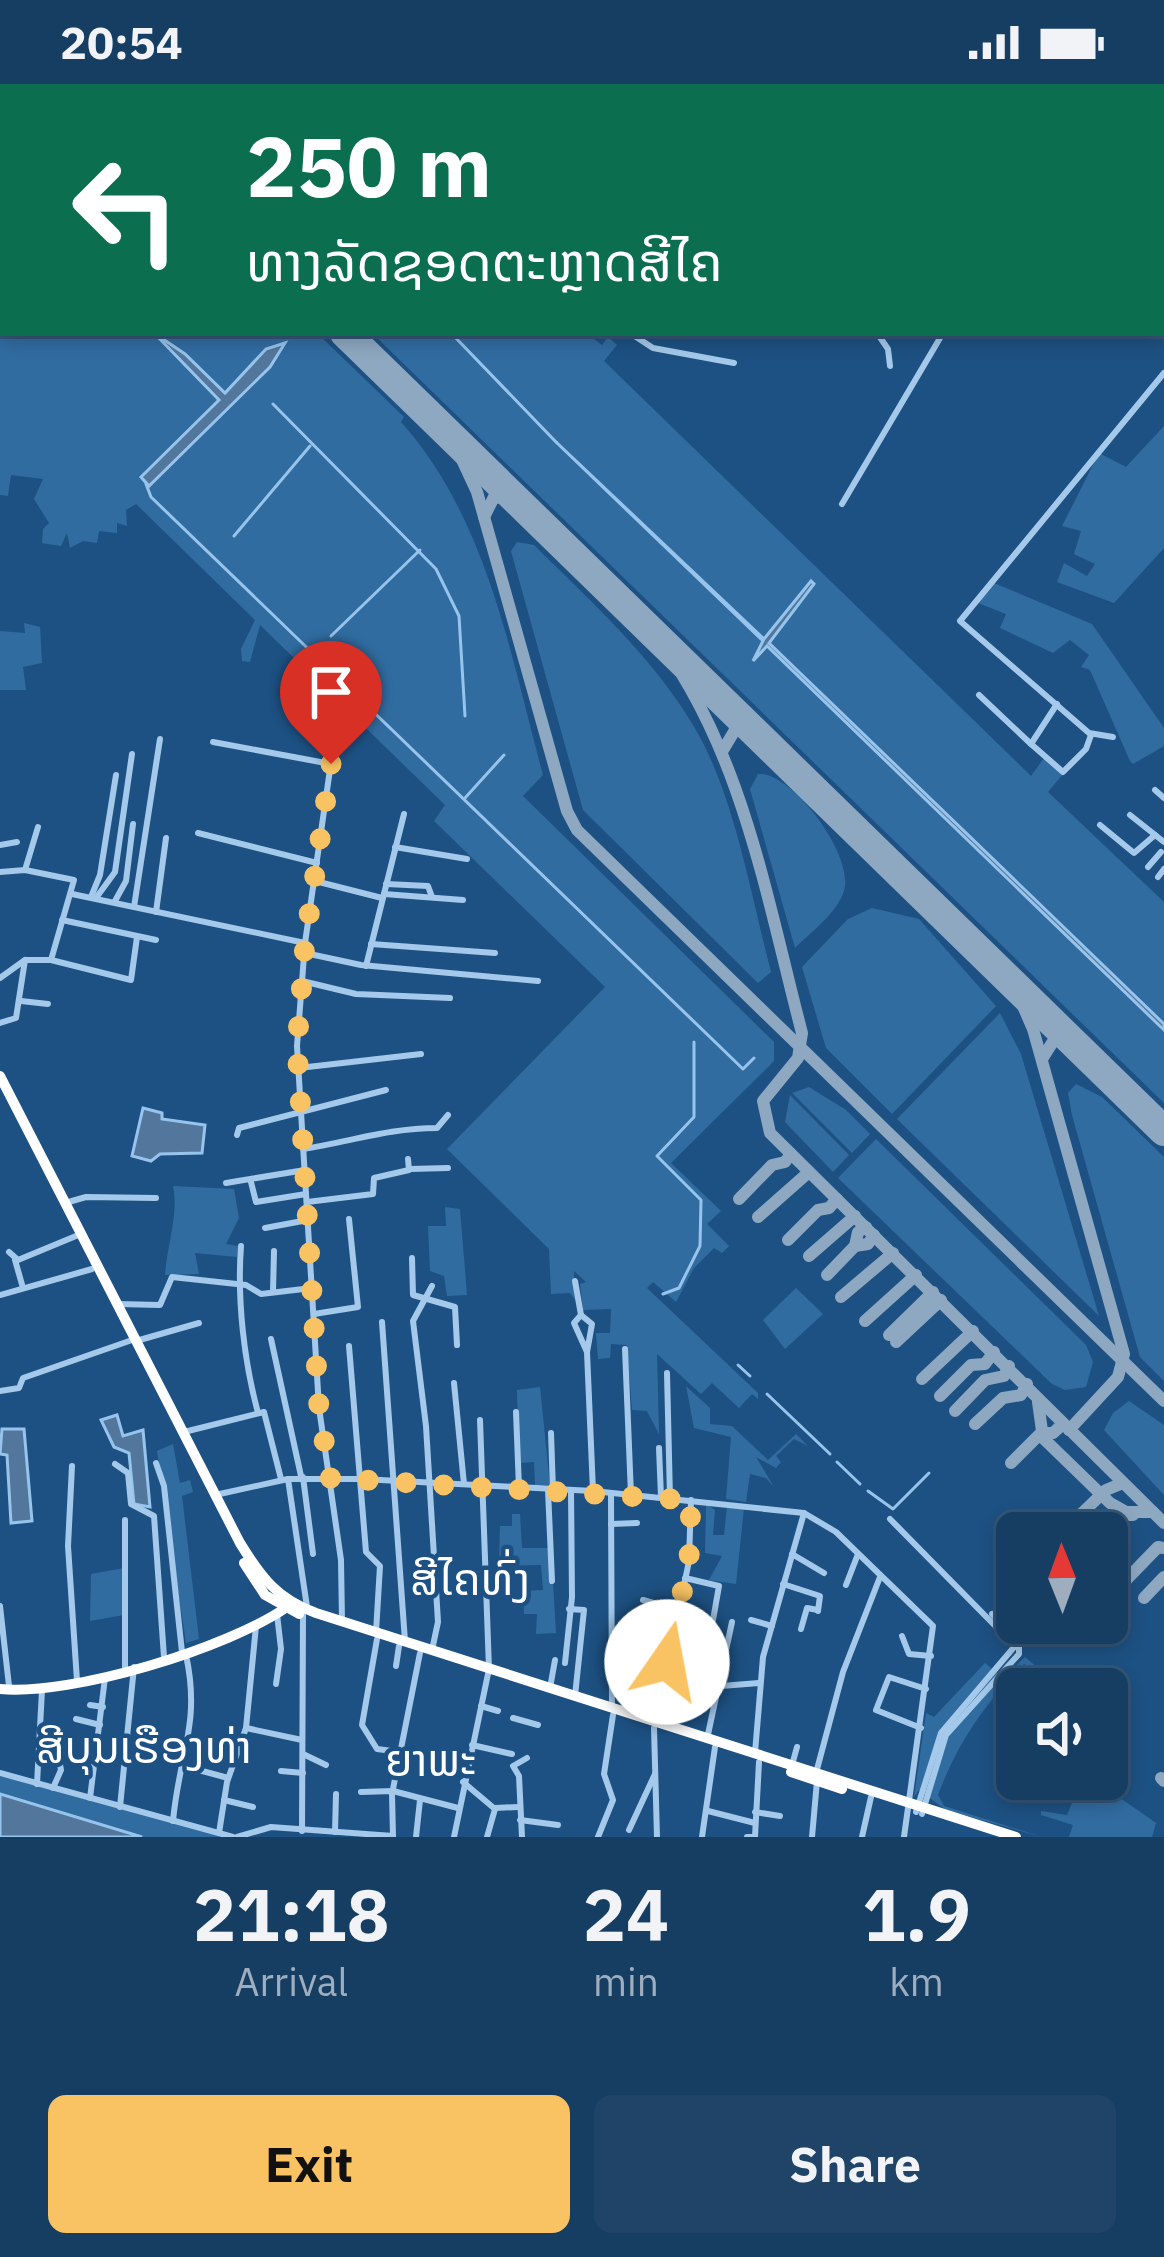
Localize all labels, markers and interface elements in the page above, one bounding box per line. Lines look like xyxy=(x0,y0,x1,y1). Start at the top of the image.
text: 20:54 xyxy=(60,13,183,71)
text: 250 m xyxy=(246,111,492,220)
icon: left xyxy=(48,132,204,288)
text: ທາງລັດຊອດຕະຫຼາດສີໄຄ xyxy=(246,226,723,296)
pin xyxy=(280,641,382,764)
icon: arrive xyxy=(298,659,364,725)
north arrow xyxy=(996,1512,1128,1644)
map controls xyxy=(996,1512,1128,1800)
district label: ສີໄຄທົ່ງ xyxy=(410,1549,530,1607)
position arrow xyxy=(604,1599,730,1725)
button: sound xyxy=(996,1668,1128,1800)
district label: ສີບຸນເຮືອງທ່າ xyxy=(36,1717,252,1775)
district label: ຍາພະ xyxy=(385,1730,477,1788)
text: 21:18 xyxy=(193,1867,390,1961)
text: 24 xyxy=(583,1867,669,1961)
text: 1.9 xyxy=(862,1867,971,1961)
text: Arrival xyxy=(235,1956,348,2007)
text: min xyxy=(593,1956,659,2007)
text: km xyxy=(889,1956,944,2007)
button: Exit xyxy=(48,2095,570,2233)
button: Share xyxy=(594,2095,1116,2233)

